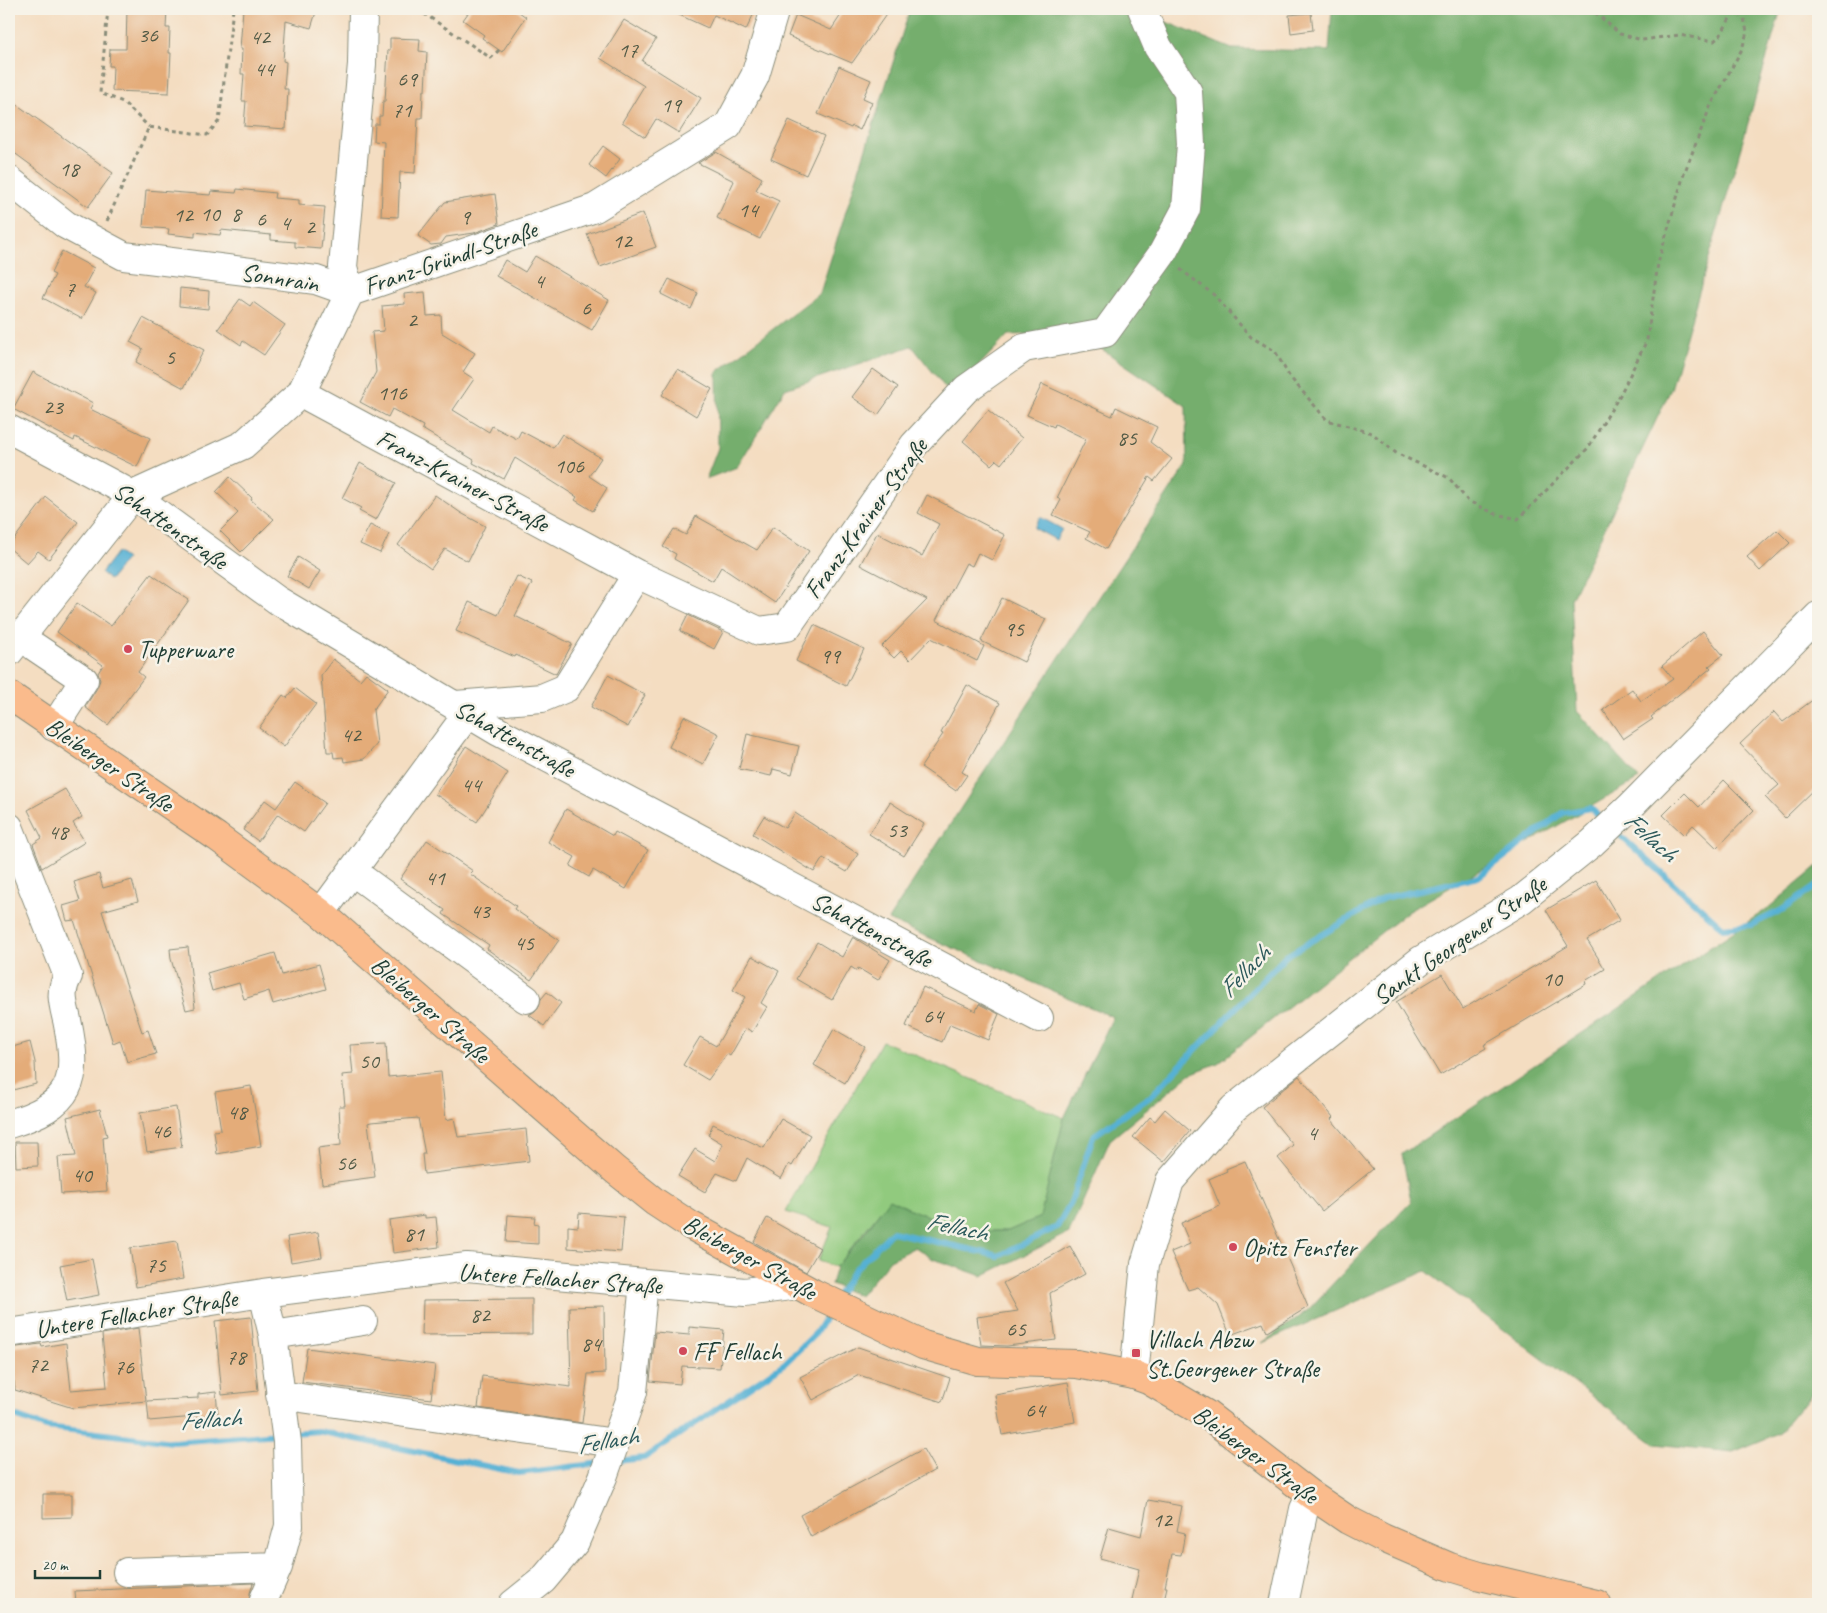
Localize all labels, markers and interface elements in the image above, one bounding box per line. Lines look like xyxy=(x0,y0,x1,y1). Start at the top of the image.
house number: 36 xyxy=(138,21,159,49)
house number: 42 xyxy=(250,23,272,51)
house number: 17 xyxy=(618,36,639,64)
house number: 44 xyxy=(254,55,276,83)
house number: 69 xyxy=(397,65,419,93)
house number: 19 xyxy=(661,91,683,119)
house number: 71 xyxy=(392,96,413,124)
house number: 18 xyxy=(59,155,81,183)
house number: 14 xyxy=(738,196,760,224)
house number: 10 xyxy=(200,200,222,228)
house number: 8 xyxy=(231,200,243,228)
house number: 12 xyxy=(173,201,195,229)
house number: 9 xyxy=(460,203,472,231)
house number: 6 xyxy=(256,205,267,233)
house number: 4 xyxy=(280,209,292,237)
house number: 2 xyxy=(305,213,317,241)
street label: Franz-Gründl-Straße xyxy=(360,213,543,303)
house number: 12 xyxy=(612,227,634,255)
street label: Sonnrain xyxy=(239,256,322,300)
house number: 4 xyxy=(534,267,546,295)
house number: 7 xyxy=(65,275,76,303)
house number: 6 xyxy=(581,294,592,322)
house number: 2 xyxy=(407,306,419,334)
house number: 5 xyxy=(165,343,176,371)
house number: 116 xyxy=(377,379,408,407)
house number: 23 xyxy=(43,393,65,421)
street label: Franz-Krainer-Straße xyxy=(371,422,556,541)
house number: 85 xyxy=(1117,424,1138,452)
street label: Franz-Krainer-Straße xyxy=(797,431,936,605)
house number: 106 xyxy=(554,452,585,480)
street label: Schattenstraße xyxy=(107,475,236,578)
house number: 95 xyxy=(1004,615,1025,643)
place label: Tupperware xyxy=(138,634,235,666)
house number: 99 xyxy=(820,642,842,670)
marker: Tupperware xyxy=(122,643,134,655)
street label: Schattenstraße xyxy=(449,693,582,786)
street label: Bleiberger Straße xyxy=(39,710,181,820)
house number: 42 xyxy=(341,721,363,749)
house number: 44 xyxy=(461,771,483,799)
water label: Fellach xyxy=(1617,804,1686,870)
house number: 53 xyxy=(887,816,909,844)
house number: 48 xyxy=(48,818,70,846)
house number: 41 xyxy=(425,864,446,892)
street label: Sankt Georgener Straße xyxy=(1366,868,1554,1013)
street label: Schattenstraße xyxy=(805,885,939,976)
house number: 43 xyxy=(470,897,492,925)
house number: 45 xyxy=(514,929,535,957)
water label: Fellach xyxy=(1211,937,1279,1005)
street label: Bleiberger Straße xyxy=(364,949,498,1072)
house number: 10 xyxy=(1542,965,1564,993)
house number: 64 xyxy=(923,1002,945,1030)
house number: 50 xyxy=(359,1047,381,1075)
house number: 48 xyxy=(227,1098,249,1126)
house number: 46 xyxy=(151,1117,172,1145)
house number: 4 xyxy=(1307,1119,1319,1147)
house number: 56 xyxy=(336,1149,357,1177)
house number: 40 xyxy=(72,1161,94,1189)
water label: Fellach xyxy=(924,1204,992,1249)
street label: Bleiberger Straße xyxy=(677,1208,824,1309)
house number: 81 xyxy=(404,1220,425,1248)
place label: Opitz Fenster xyxy=(1243,1232,1359,1264)
marker: Opitz Fenster xyxy=(1227,1241,1239,1253)
house number: 75 xyxy=(146,1251,167,1279)
street label: Untere Fellacher Straße xyxy=(457,1256,664,1302)
street label: Untere Fellacher Straße xyxy=(33,1282,241,1346)
house number: 82 xyxy=(470,1301,492,1329)
house number: 65 xyxy=(1006,1315,1027,1343)
place label: Villach Abzw St.Georgener Straße xyxy=(1146,1324,1321,1385)
house number: 84 xyxy=(581,1330,603,1358)
place label: FF Fellach xyxy=(693,1336,783,1368)
house number: 78 xyxy=(226,1343,248,1371)
marker: FF Fellach xyxy=(677,1345,689,1357)
marker: Villach Abzw St.Georgener Straße xyxy=(1130,1347,1142,1359)
house number: 72 xyxy=(28,1351,50,1379)
house number: 76 xyxy=(114,1353,135,1381)
house number: 64 xyxy=(1025,1396,1047,1424)
street label: Bleiberger Straße xyxy=(1186,1398,1326,1512)
water label: Fellach xyxy=(178,1401,244,1438)
water label: Fellach xyxy=(574,1419,642,1462)
house number: 12 xyxy=(1152,1506,1174,1534)
scale bar xyxy=(35,1548,100,1580)
text: 20 m xyxy=(42,1556,69,1575)

